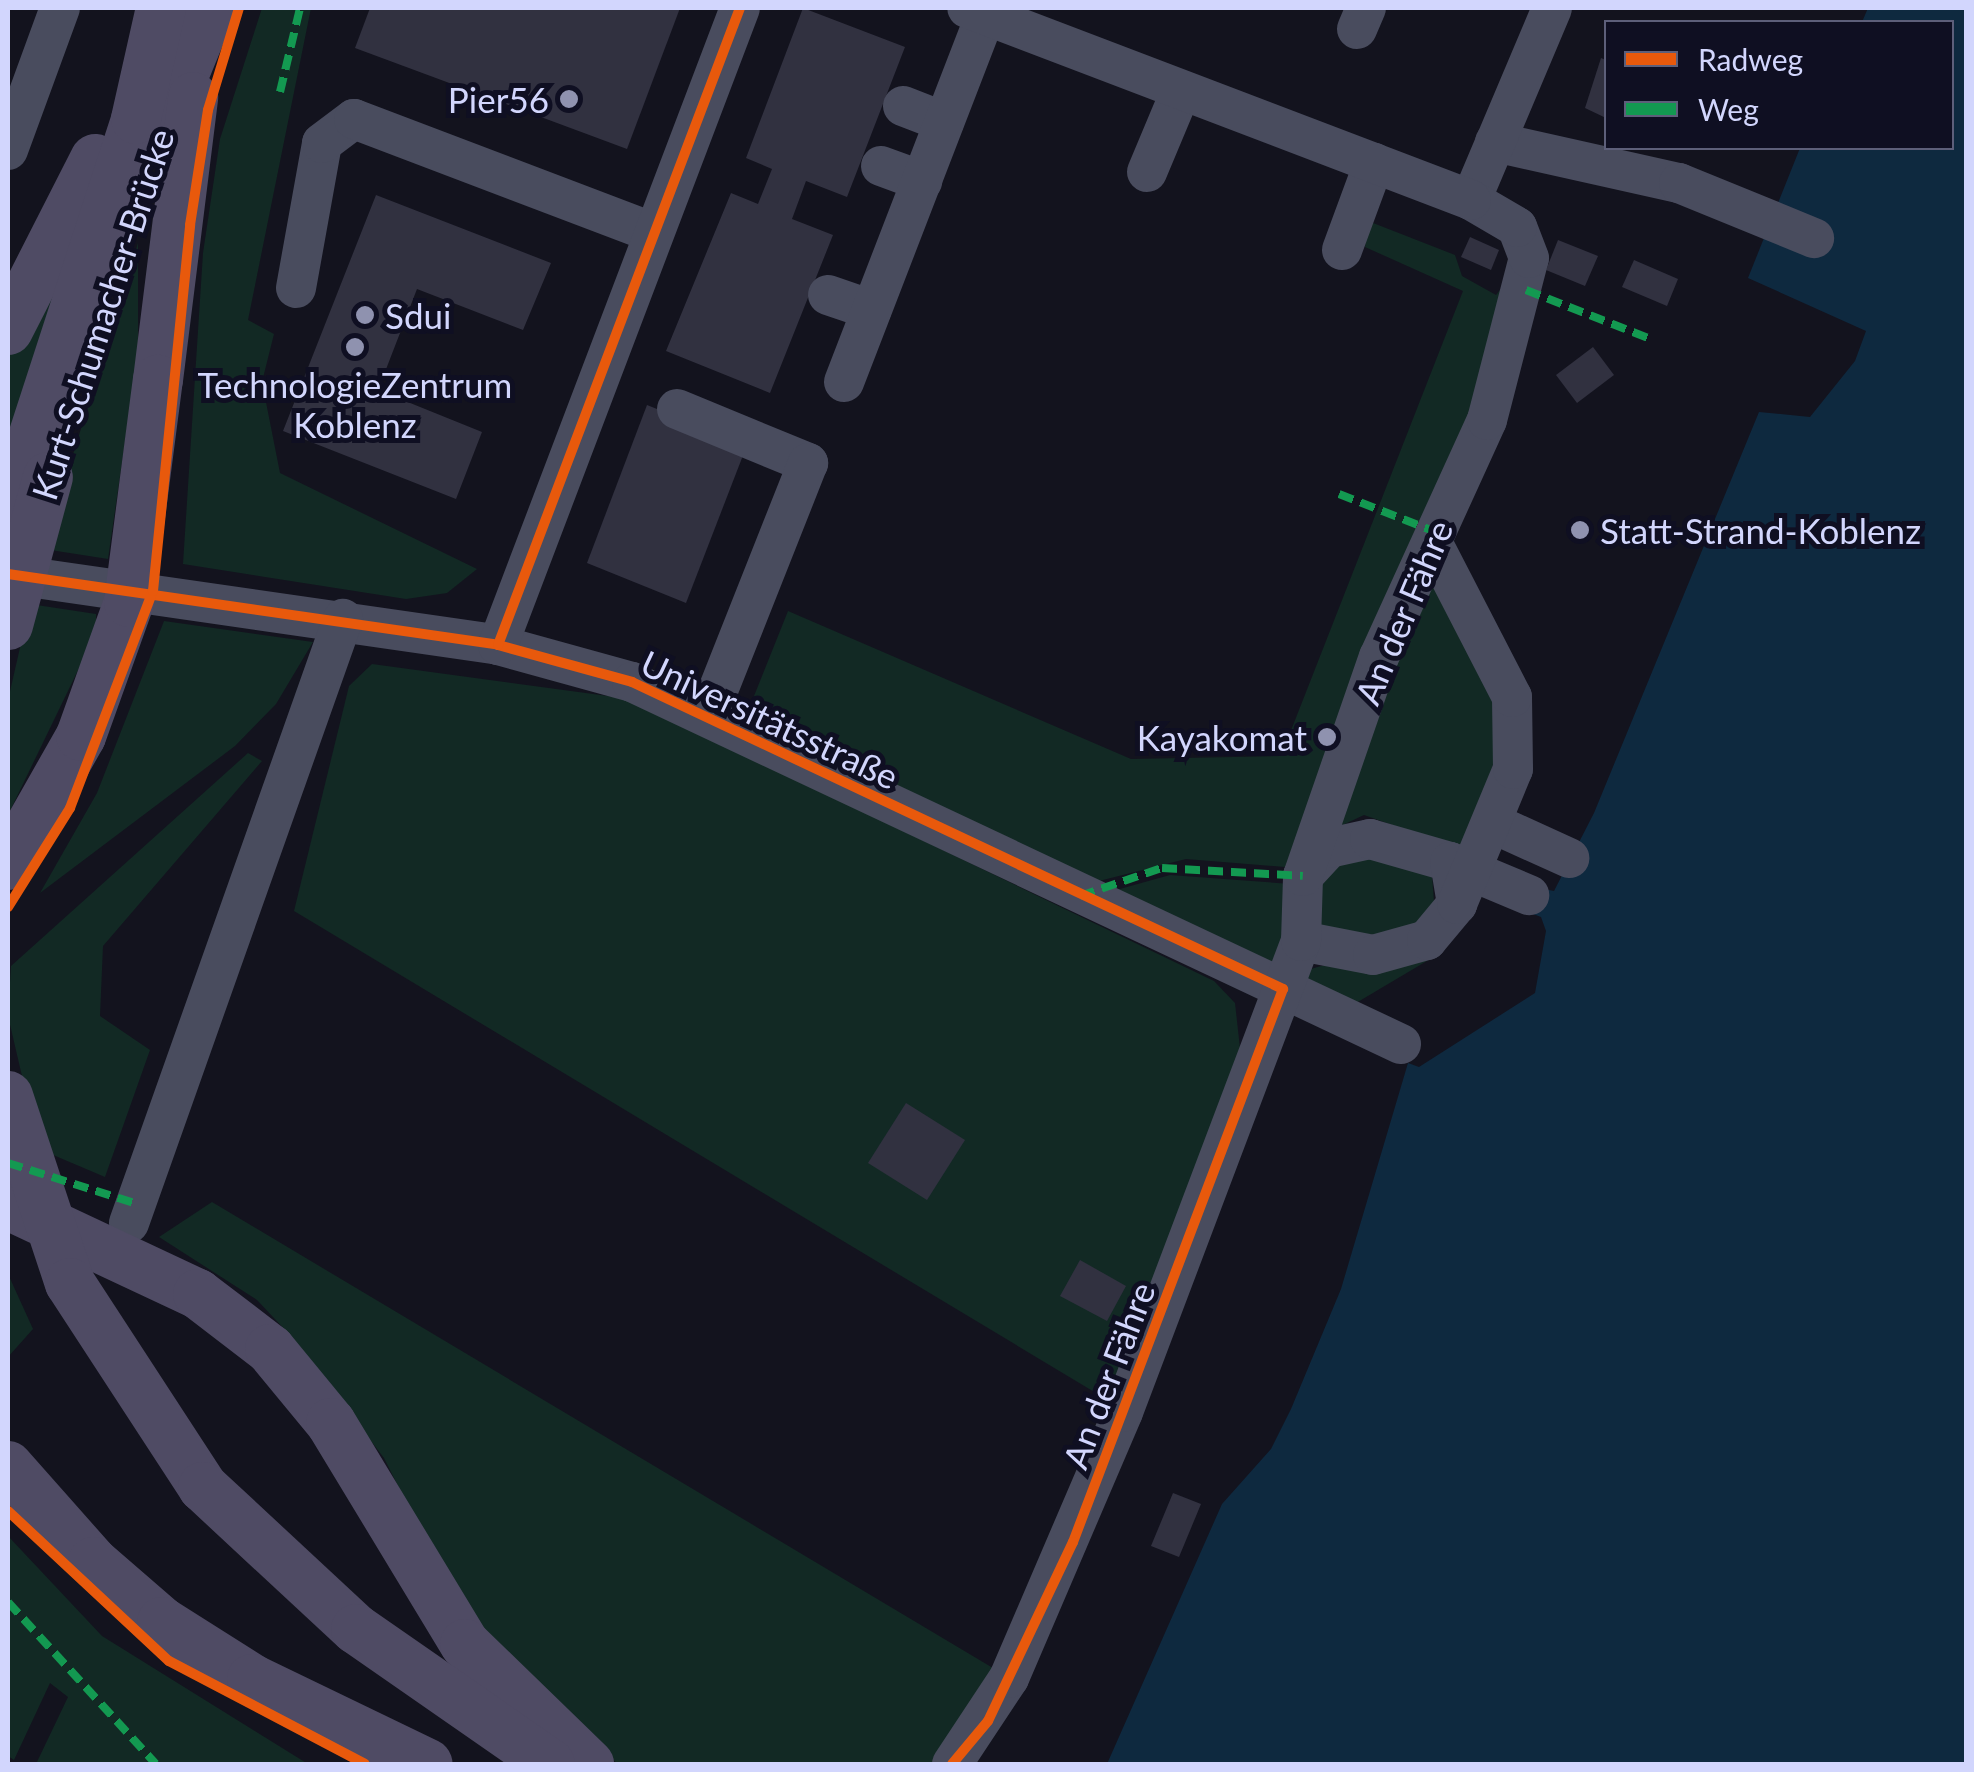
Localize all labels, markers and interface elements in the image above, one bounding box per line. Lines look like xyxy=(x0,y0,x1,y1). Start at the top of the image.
legend xyxy=(1604,20,1954,150)
text: Radweg xyxy=(1698,41,1803,77)
place label: Pier56 xyxy=(448,78,549,120)
marker: Pier56 xyxy=(558,88,580,110)
text: Weg xyxy=(1698,91,1759,127)
street label: Kurt-Schumacher-Brücke xyxy=(22,123,182,505)
place label: Sdui xyxy=(385,294,451,336)
marker: Sdui xyxy=(354,304,376,326)
marker: TechnologieZentrum Koblenz xyxy=(344,336,366,358)
place label: TechnologieZentrum Koblenz xyxy=(198,363,512,445)
place label: Statt-Strand-Koblenz xyxy=(1600,509,1921,551)
street label: An der Fähre xyxy=(1345,513,1461,711)
marker: Statt-Strand-Koblenz xyxy=(1569,519,1591,541)
street label: Universitätsstraße xyxy=(635,641,905,797)
place label: Kayakomat xyxy=(1137,716,1307,758)
marker: Kayakomat xyxy=(1316,726,1338,748)
street label: An der Fähre xyxy=(1053,1276,1163,1474)

